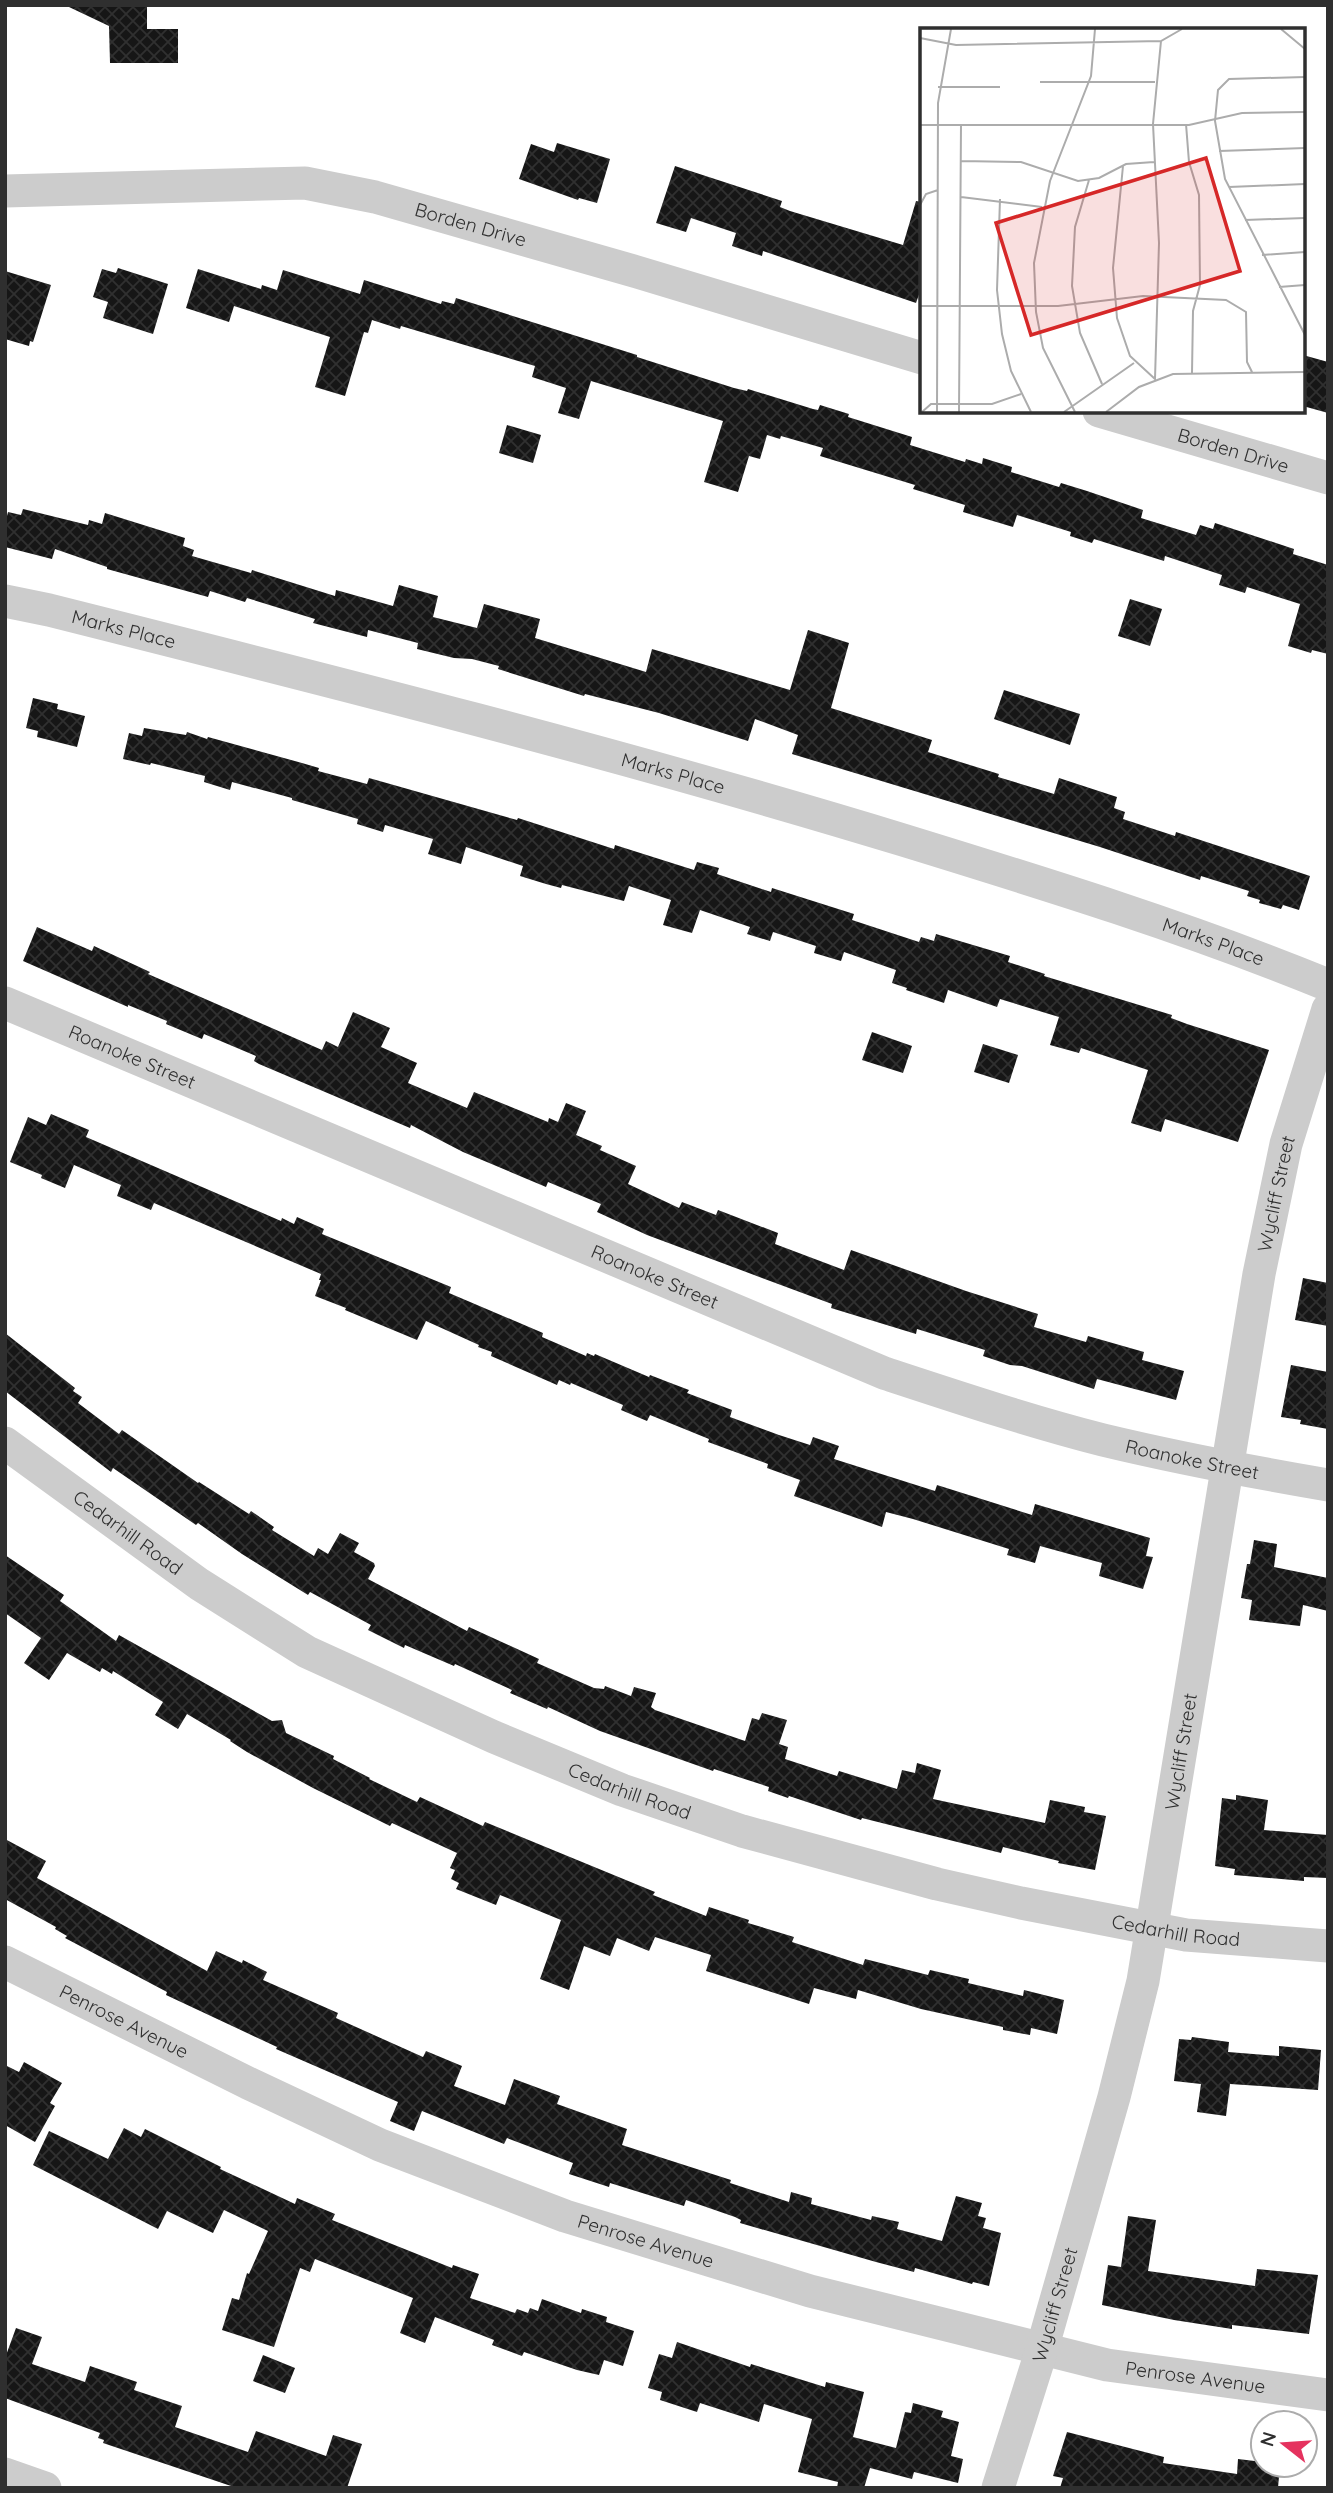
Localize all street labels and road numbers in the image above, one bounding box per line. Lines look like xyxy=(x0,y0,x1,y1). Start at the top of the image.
street label: Borden Drive xyxy=(412,197,529,252)
street label: Borden Drive xyxy=(1175,423,1292,478)
street label: Marks Place xyxy=(69,604,178,654)
street label: Marks Place xyxy=(619,747,728,799)
street label: Marks Place xyxy=(1159,912,1268,971)
street label: Roanoke Street xyxy=(65,1019,199,1094)
street label: Wycliff Street xyxy=(1252,1132,1300,1254)
street label: Roanoke Street xyxy=(588,1239,722,1314)
street label: Roanoke Street xyxy=(1123,1434,1261,1484)
street label: Cedarhill Road xyxy=(69,1485,187,1580)
street label: Wycliff Street xyxy=(1159,1691,1202,1812)
street label: Cedarhill Road xyxy=(565,1757,694,1825)
street label: Cedarhill Road xyxy=(1110,1909,1241,1951)
street label: Penrose Avenue xyxy=(56,1979,193,2063)
street label: Penrose Avenue xyxy=(575,2209,717,2273)
street label: Wycliff Street xyxy=(1027,2244,1082,2365)
street label: Penrose Avenue xyxy=(1124,2356,1267,2398)

